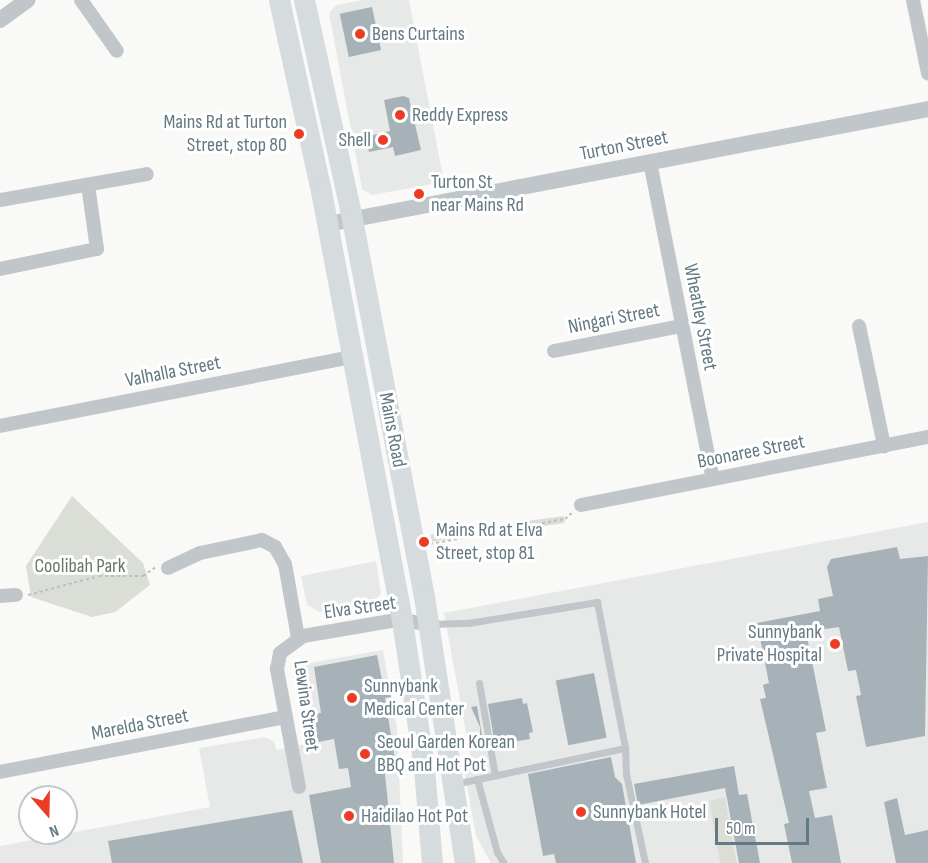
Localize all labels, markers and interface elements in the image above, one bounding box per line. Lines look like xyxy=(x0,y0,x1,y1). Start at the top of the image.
place label: Bens Curtains xyxy=(372,22,465,46)
marker: Bens Curtains xyxy=(353,27,367,41)
place label: Reddy Express xyxy=(412,103,508,127)
marker: Reddy Express xyxy=(393,108,407,122)
place label: Mains Rd at Turton Street, stop 80 xyxy=(163,110,287,157)
street label: Turton Street xyxy=(578,126,670,166)
marker: Mains Rd at Turton Street, stop 80 xyxy=(292,127,306,141)
place label: Shell xyxy=(338,128,371,152)
marker: Shell xyxy=(376,133,390,147)
place label: Turton St near Mains Rd xyxy=(431,170,524,217)
marker: Turton St near Mains Rd xyxy=(412,187,426,201)
street label: Wheatley Street xyxy=(678,262,722,372)
street label: Ningari Street xyxy=(566,298,662,340)
street label: Valhalla Street xyxy=(123,351,223,393)
street label: Mains Road xyxy=(373,391,411,469)
street label: Boonaree Street xyxy=(695,430,807,474)
place label: Mains Rd at Elva Street, stop 81 xyxy=(436,518,543,565)
marker: Mains Rd at Elva Street, stop 81 xyxy=(417,535,431,549)
park label: Coolibah Park xyxy=(35,554,125,578)
street label: Elva Street xyxy=(322,591,398,625)
place label: Sunnybank Private Hospital xyxy=(717,620,822,667)
marker: Sunnybank Private Hospital xyxy=(826,635,844,653)
street label: Lewina Street xyxy=(288,659,324,753)
place label: Sunnybank Medical Center xyxy=(364,674,464,721)
marker: Sunnybank Medical Center xyxy=(345,691,359,705)
street label: Marelda Street xyxy=(90,704,190,746)
place label: Seoul Garden Korean BBQ and Hot Pot xyxy=(377,730,515,777)
marker: Seoul Garden Korean BBQ and Hot Pot xyxy=(358,747,372,761)
north arrow xyxy=(18,785,78,845)
place label: Sunnybank Hotel xyxy=(593,800,706,824)
place label: Haidilao Hot Pot xyxy=(361,804,468,828)
marker: Sunnybank Hotel xyxy=(574,805,588,819)
scale bar xyxy=(718,806,812,844)
marker: Haidilao Hot Pot xyxy=(342,809,356,823)
text: 50 m xyxy=(726,818,756,839)
text: N xyxy=(46,820,61,841)

